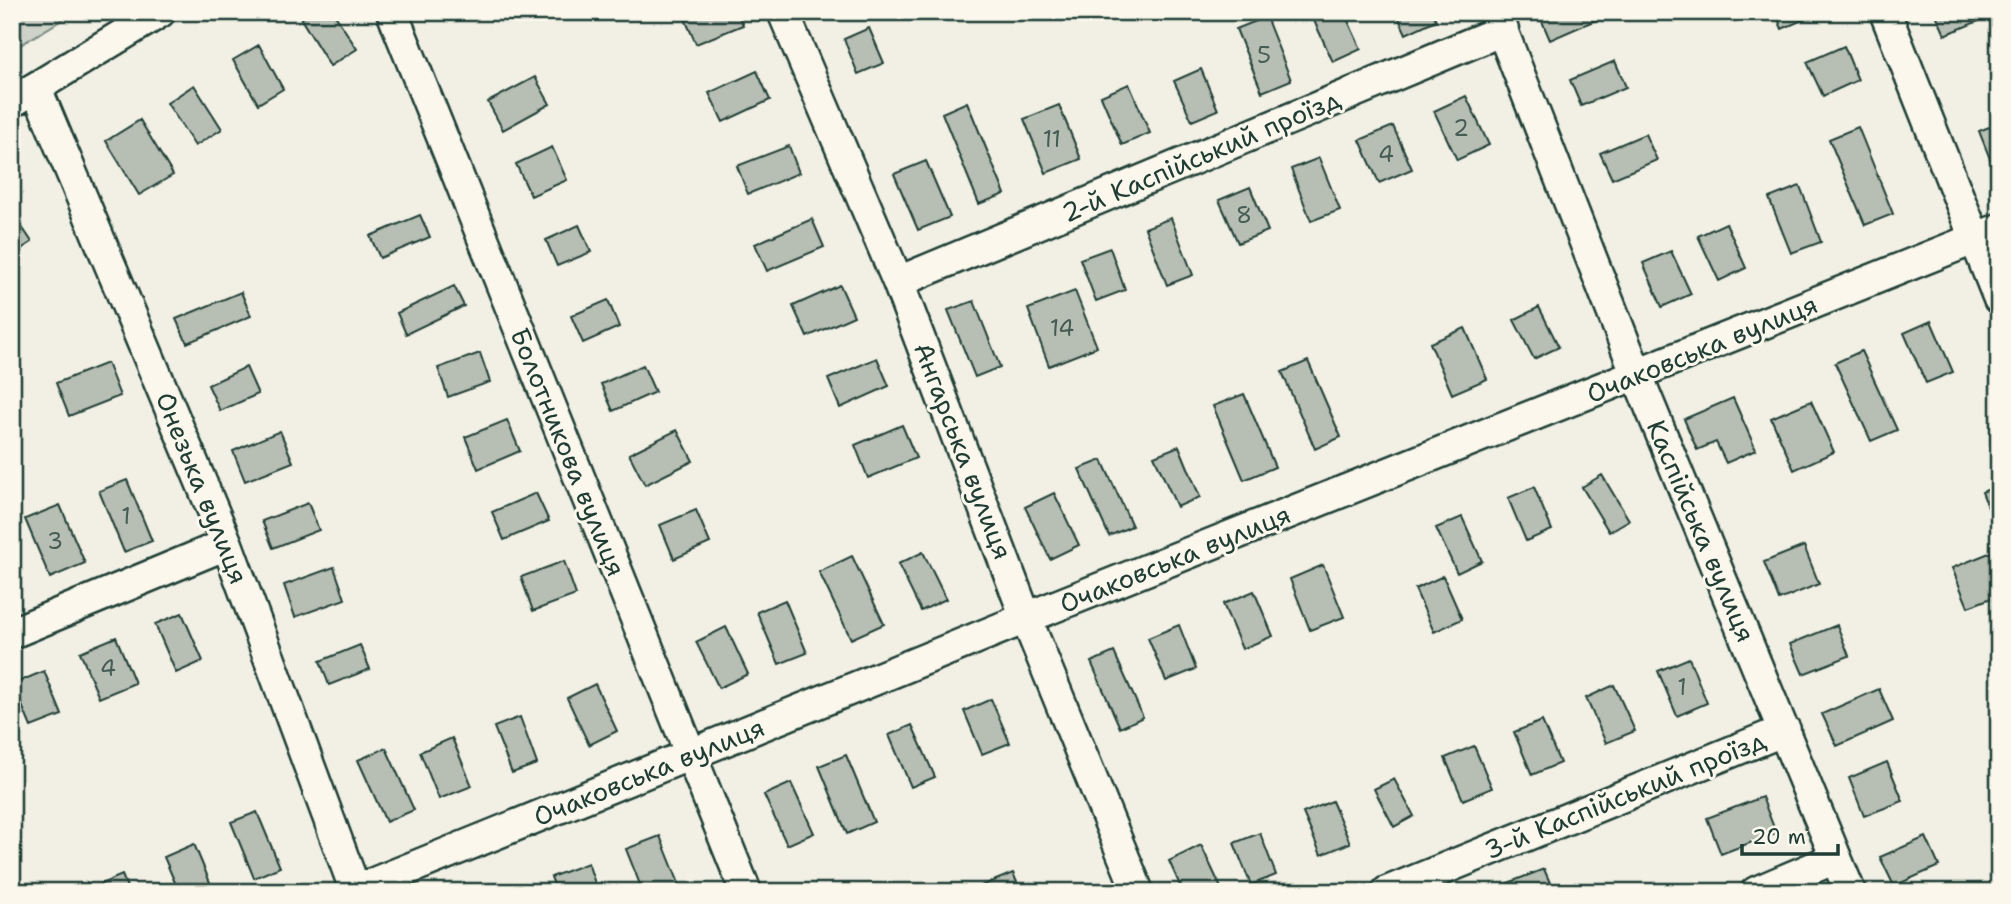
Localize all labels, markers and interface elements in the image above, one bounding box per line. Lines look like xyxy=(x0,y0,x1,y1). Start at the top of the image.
house number: 5 xyxy=(1257,40,1271,70)
street label: 2-й Каспійський проїзд xyxy=(1056,81,1346,230)
house number: 2 xyxy=(1453,113,1469,143)
house number: 11 xyxy=(1043,124,1061,154)
house number: 4 xyxy=(1378,139,1394,169)
house number: 8 xyxy=(1236,200,1252,230)
street label: Очаковська вулиця xyxy=(1581,286,1823,411)
house number: 14 xyxy=(1050,313,1074,343)
street label: Болотникова вулиця xyxy=(503,322,634,581)
street label: Ангарська вулиця xyxy=(906,337,1021,564)
street label: Онезька вулиця xyxy=(148,387,257,589)
street label: Каспійська вулиця xyxy=(1639,414,1764,647)
street label: Очаковська вулиця xyxy=(1054,496,1296,621)
house number: 1 xyxy=(121,501,131,531)
house number: 3 xyxy=(47,526,63,556)
house number: 4 xyxy=(100,653,116,683)
house number: 1 xyxy=(1677,672,1687,702)
street label: Очаковська вулиця xyxy=(528,709,770,834)
street label: 3-й Каспійський проїзд xyxy=(1479,722,1771,867)
scale bar xyxy=(1742,813,1838,857)
text: 20 m xyxy=(1752,823,1806,851)

